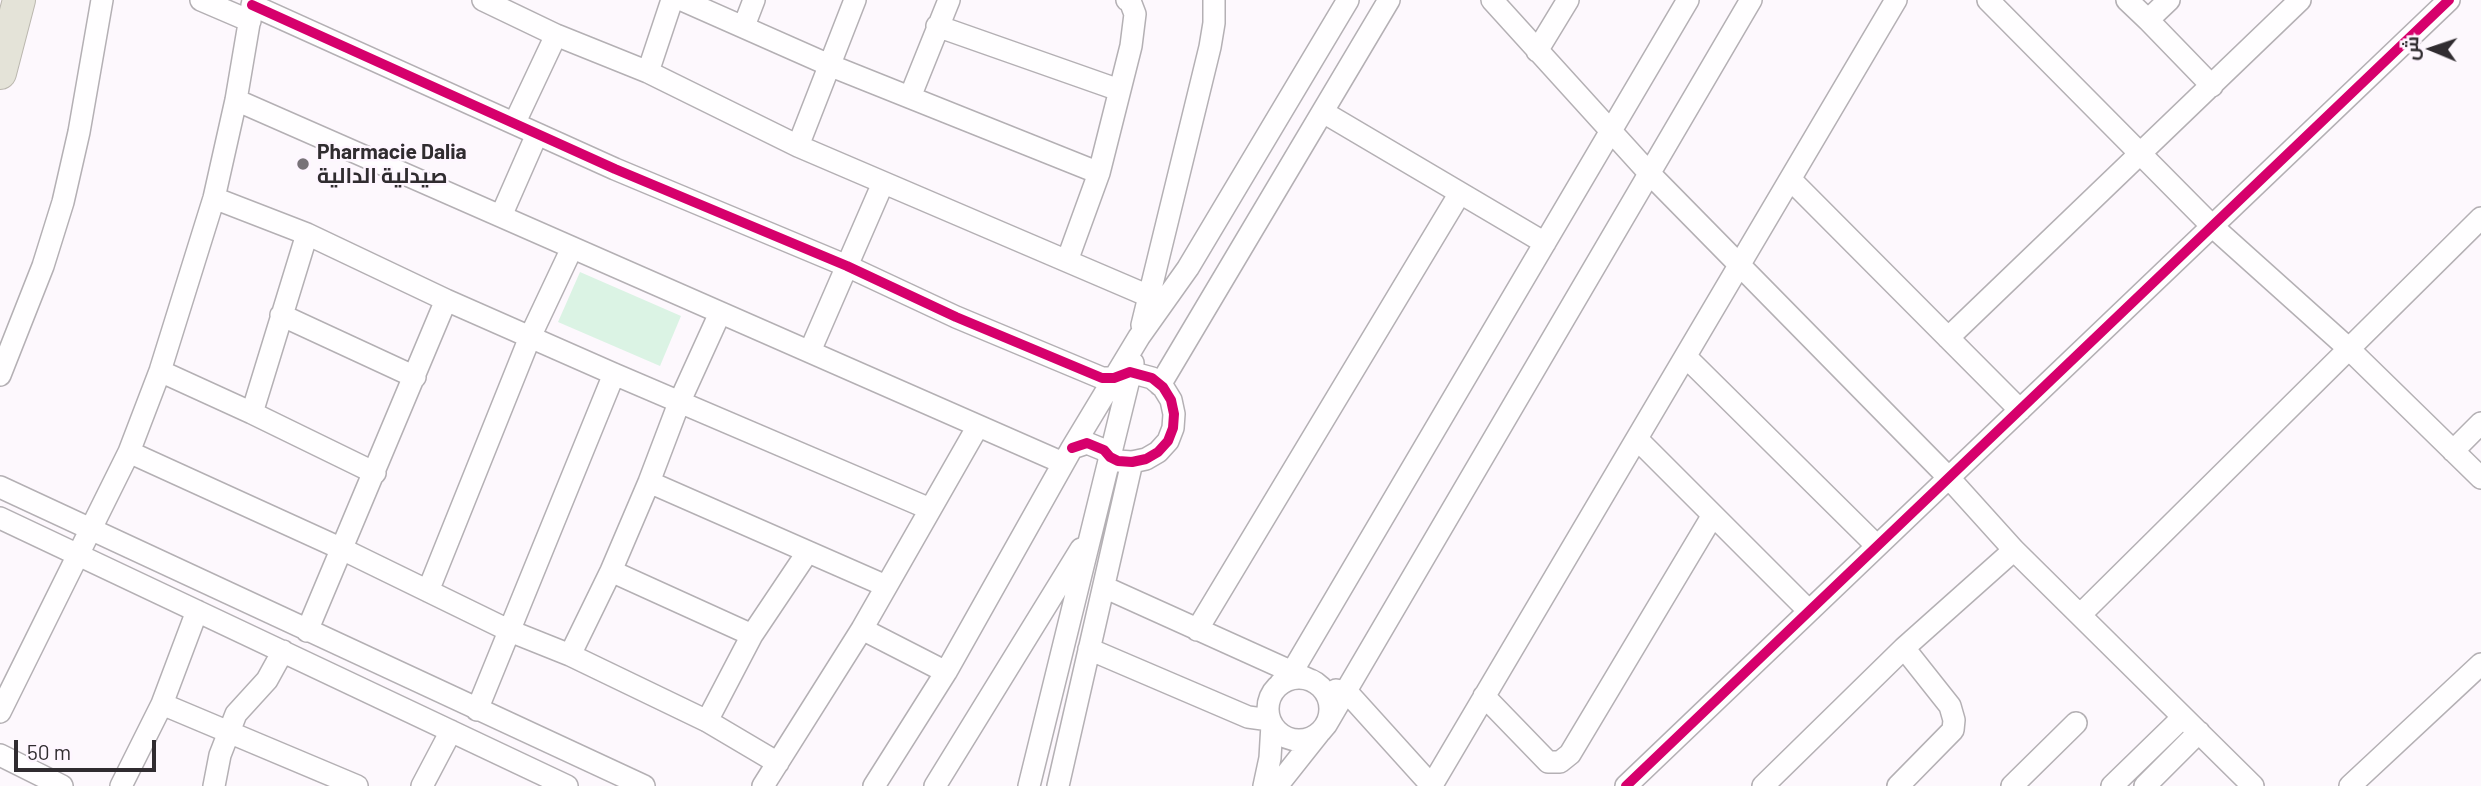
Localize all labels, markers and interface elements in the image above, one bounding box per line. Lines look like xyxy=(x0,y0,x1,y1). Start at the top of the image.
north arrow xyxy=(2397,14,2467,84)
text: ش xyxy=(2399,36,2422,61)
place label: Pharmacie Dalia صيدلية الدالية xyxy=(317,139,467,189)
marker: Pharmacie Dalia صيدلية الدالية xyxy=(295,156,311,172)
scale bar xyxy=(18,726,159,770)
text: 50 m xyxy=(27,739,71,764)

